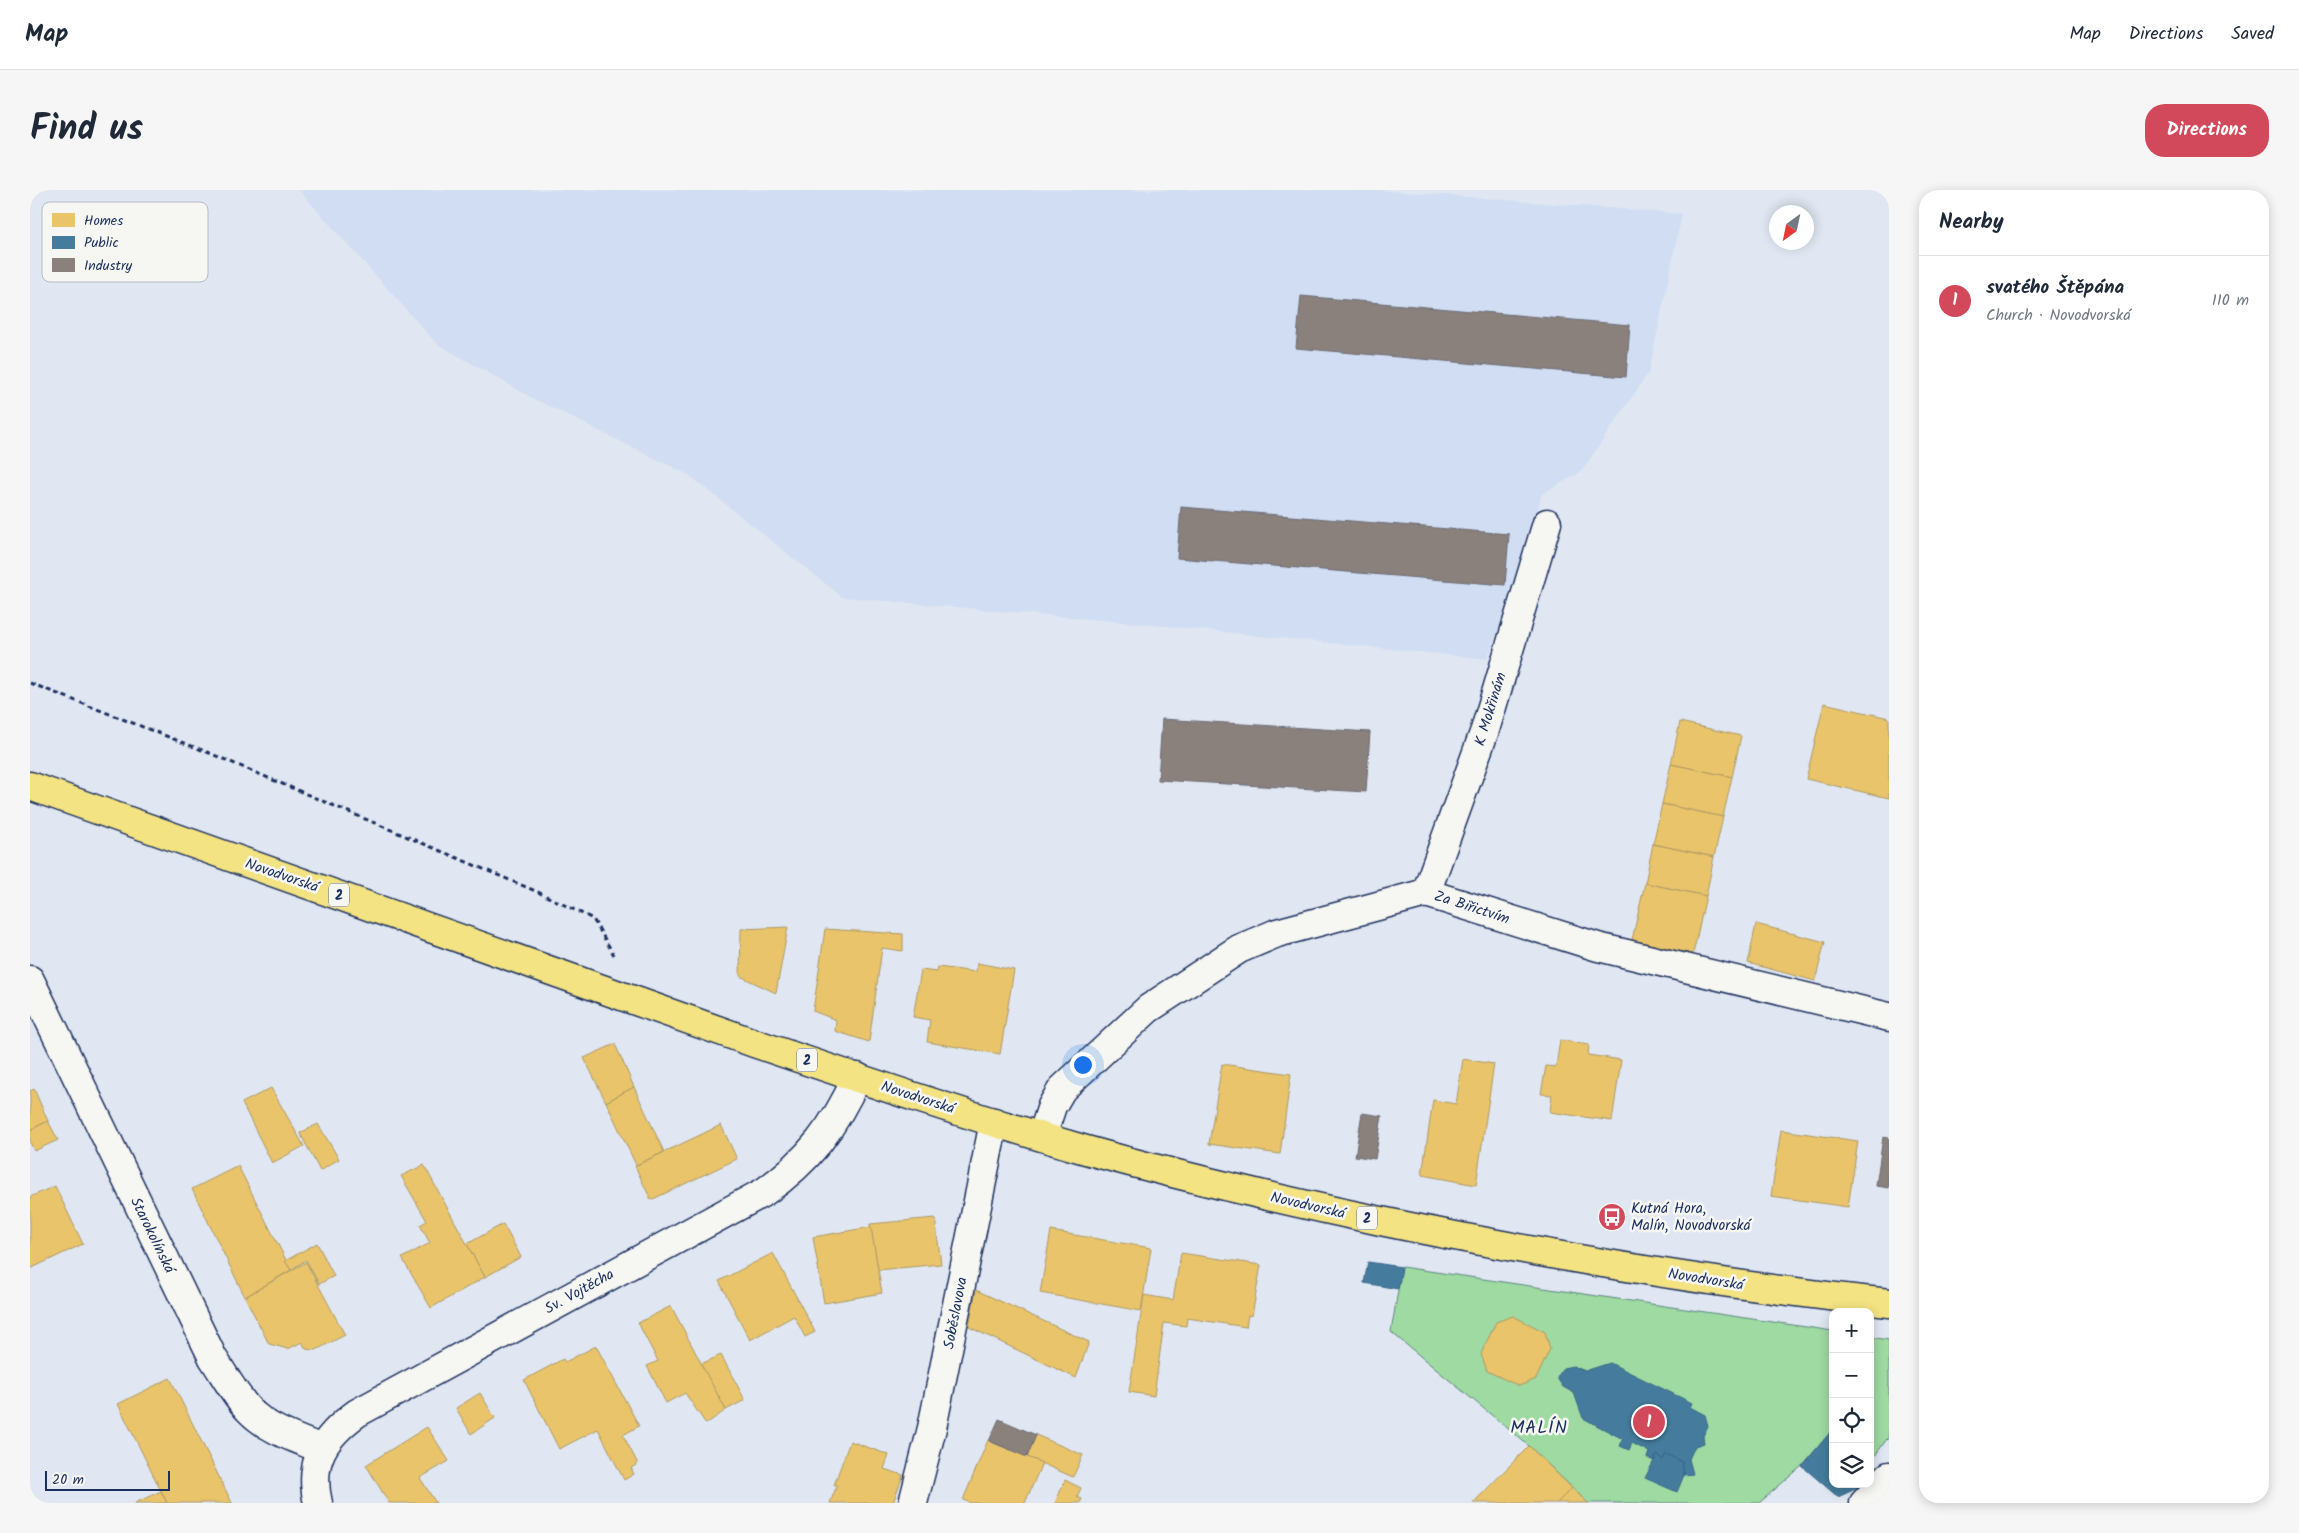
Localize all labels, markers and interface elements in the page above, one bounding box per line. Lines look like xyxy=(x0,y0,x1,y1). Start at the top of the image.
text: Map xyxy=(25,15,68,54)
text: Map xyxy=(2069,20,2101,49)
text: Directions xyxy=(2129,20,2203,49)
text: Saved xyxy=(2231,20,2274,49)
text: Find us xyxy=(30,102,143,158)
button: Directions xyxy=(2145,104,2269,157)
legend xyxy=(42,202,208,282)
north arrow xyxy=(1769,205,1814,250)
text: Nearby xyxy=(1939,206,2004,239)
text: Homes xyxy=(84,210,123,232)
text: Public xyxy=(84,232,119,254)
text: Industry xyxy=(84,255,133,277)
text: svatého Štěpána xyxy=(1986,273,2124,303)
text: 1 xyxy=(1953,288,1957,313)
text: 110 m xyxy=(2212,288,2249,313)
text: Church · Novodvorská xyxy=(1986,303,2131,328)
street label: K Mokřinám xyxy=(1468,669,1514,749)
street label: Novodvorská xyxy=(242,852,323,900)
road number: 2 xyxy=(329,884,349,906)
street label: Za Biřictvím xyxy=(1431,884,1513,931)
road number: 2 xyxy=(797,1048,817,1072)
your location xyxy=(1070,1052,1096,1078)
street label: Novodvorská xyxy=(878,1075,959,1122)
street label: Novodvorská xyxy=(1268,1186,1349,1227)
street label: Starokolínská xyxy=(123,1193,182,1279)
place label: Kutná Hora, Malín, Novodvorská xyxy=(1631,1197,1753,1238)
bus stop icon: Kutná Hora, Malín, Novodvorská xyxy=(1597,1202,1627,1232)
road number: 2 xyxy=(1357,1206,1377,1230)
street label: Novodvorská xyxy=(1666,1262,1747,1298)
street label: Sv. Vojtěcha xyxy=(540,1263,619,1321)
street label: Soběslavova xyxy=(937,1275,975,1351)
map controls xyxy=(1829,1308,1874,1488)
button: + xyxy=(1829,1308,1874,1353)
button: − xyxy=(1829,1353,1874,1398)
button: locate xyxy=(1829,1398,1874,1443)
pin: 1 xyxy=(1633,1403,1665,1441)
district label: MALÍN xyxy=(1510,1414,1568,1443)
button: layers xyxy=(1829,1443,1874,1488)
scale bar xyxy=(45,1468,170,1491)
text: 20 m xyxy=(52,1469,84,1491)

